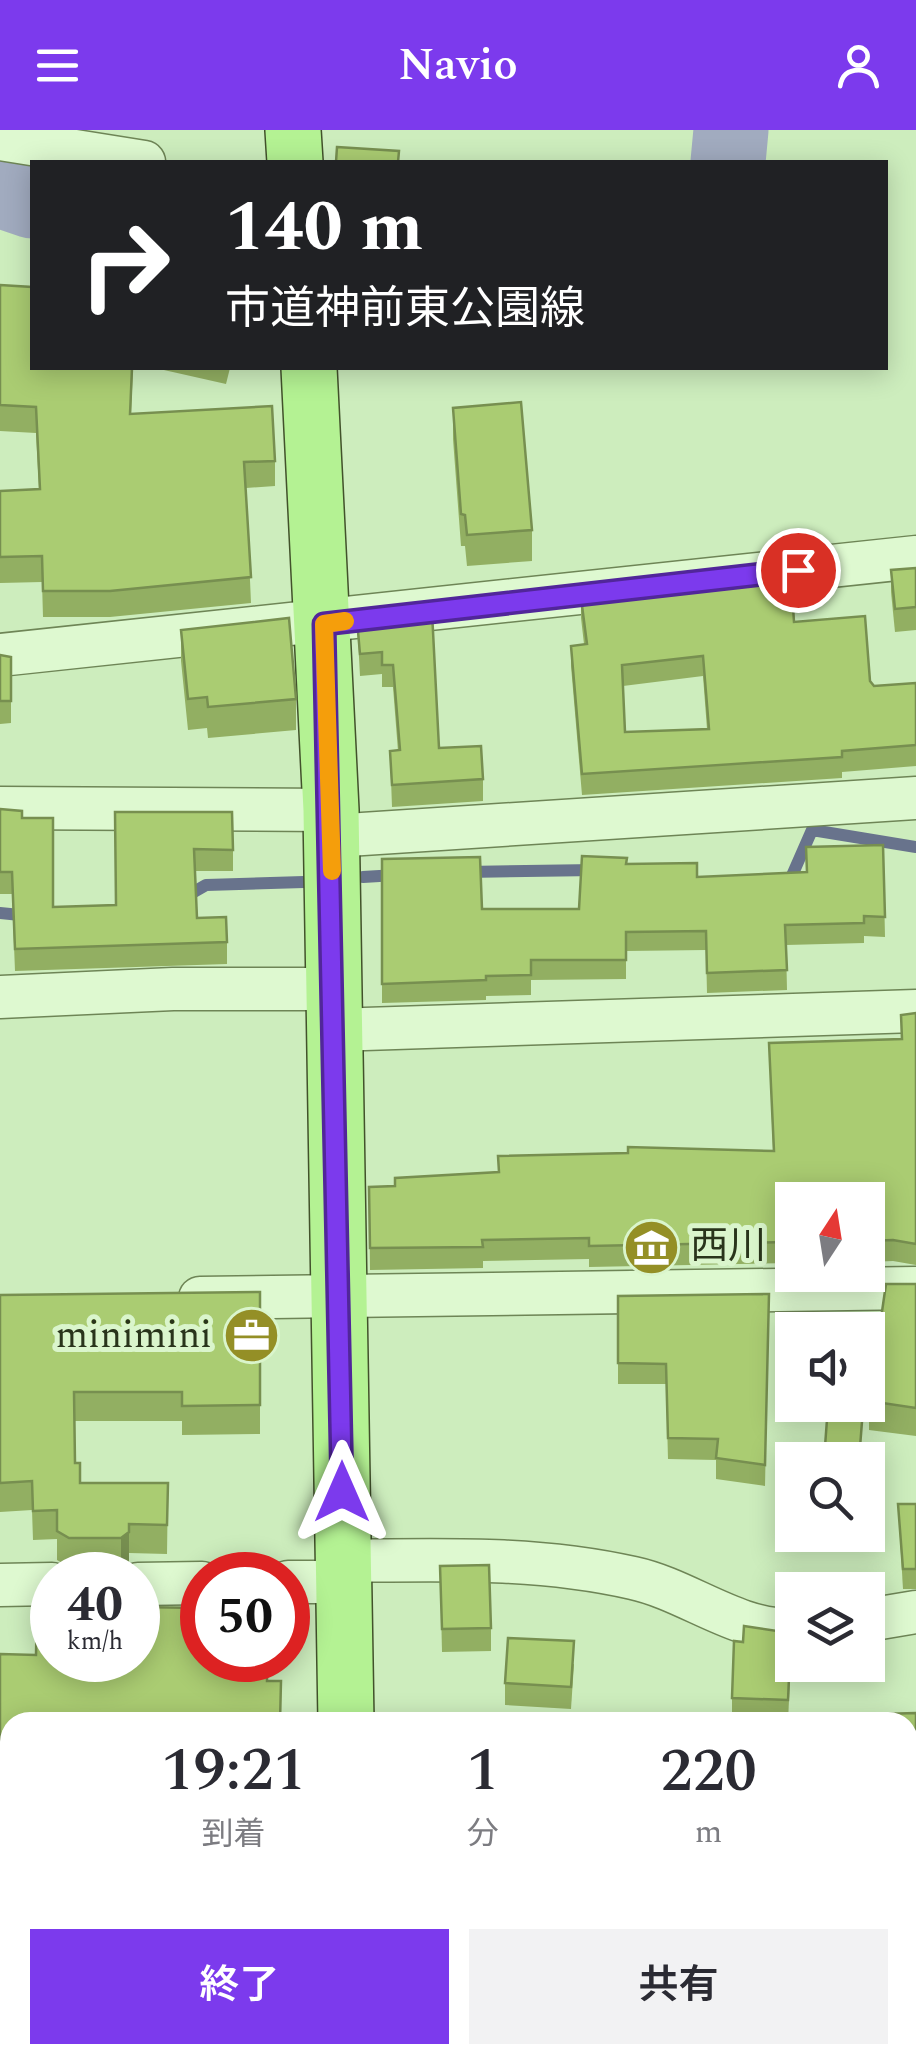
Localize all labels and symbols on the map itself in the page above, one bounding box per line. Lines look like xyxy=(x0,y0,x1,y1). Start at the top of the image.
pin xyxy=(756,528,841,613)
north arrow xyxy=(775,1182,885,1292)
museum icon: 西川 xyxy=(621,1217,681,1277)
place label: 西川 xyxy=(690,1218,766,1276)
office icon: minimini xyxy=(221,1306,281,1366)
place label: minimini xyxy=(56,1307,212,1365)
position arrow xyxy=(290,1440,394,1544)
speed limit sign: 50 xyxy=(180,1552,310,1682)

